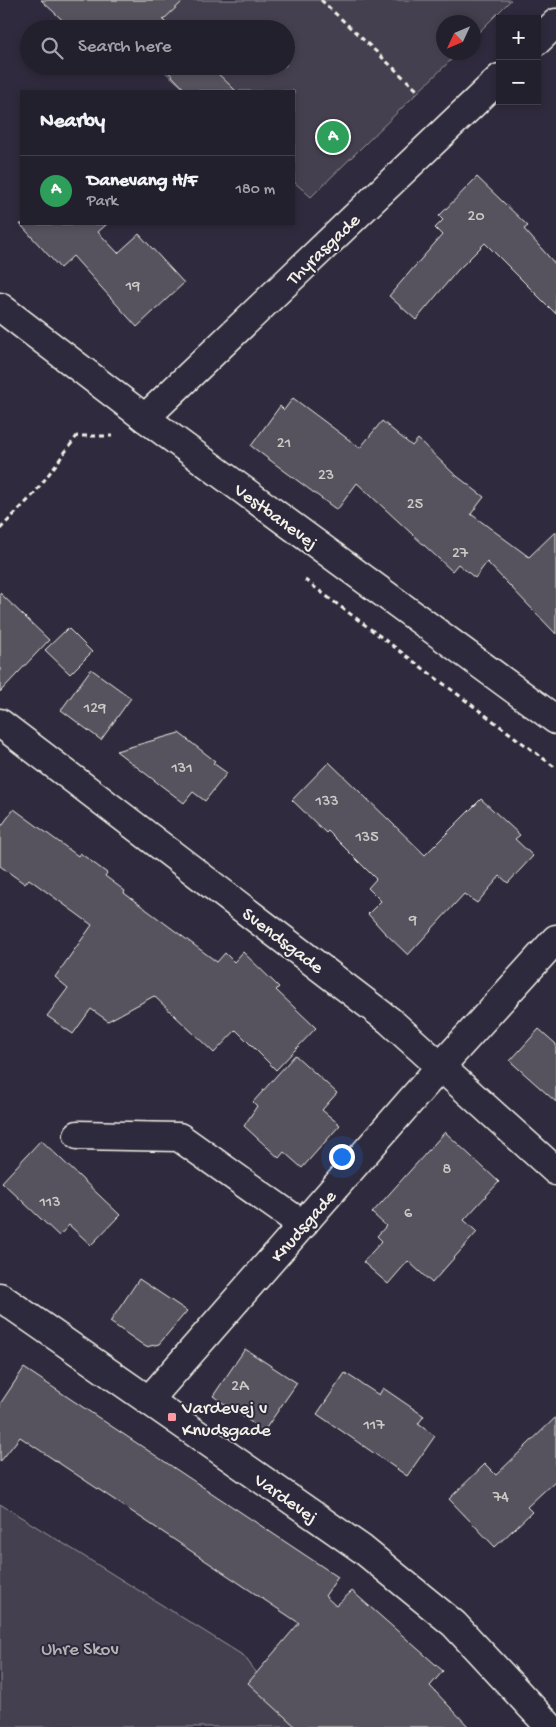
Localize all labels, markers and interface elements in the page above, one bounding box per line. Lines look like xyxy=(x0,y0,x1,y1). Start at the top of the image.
north arrow xyxy=(436,15,481,60)
map controls xyxy=(496,15,541,105)
button: + xyxy=(496,15,541,60)
search box xyxy=(20,20,295,75)
icon: search xyxy=(38,34,66,62)
text: Search here xyxy=(78,36,172,59)
button: − xyxy=(496,60,541,105)
text: Nearby xyxy=(40,110,105,135)
pin: A xyxy=(317,118,349,156)
text: Danevang H/F xyxy=(87,170,197,193)
text: A xyxy=(51,181,61,200)
text: 180 m xyxy=(236,181,275,200)
text: Park xyxy=(87,193,118,212)
house number: 20 xyxy=(468,208,484,227)
street label: Thyrasgade xyxy=(282,210,366,292)
house number: 19 xyxy=(125,278,140,297)
house number: 21 xyxy=(277,435,291,454)
house number: 23 xyxy=(318,467,334,486)
street label: Vestbanevej xyxy=(228,479,321,556)
house number: 25 xyxy=(407,496,423,515)
house number: 27 xyxy=(452,545,469,564)
house number: 129 xyxy=(83,700,106,719)
house number: 131 xyxy=(170,760,193,779)
house number: 133 xyxy=(314,793,339,812)
house number: 135 xyxy=(354,829,379,848)
street label: Svendsgade xyxy=(236,904,327,980)
house number: 9 xyxy=(408,912,417,931)
your location xyxy=(329,1144,355,1170)
house number: 8 xyxy=(443,1161,452,1180)
street label: Knudsgade xyxy=(267,1186,343,1268)
house number: 113 xyxy=(38,1194,61,1213)
house number: 6 xyxy=(404,1205,413,1224)
house number: 2A xyxy=(231,1378,250,1397)
place label: Vardevej v Knudsgade xyxy=(181,1398,271,1443)
marker: Vardevej v Knudsgade xyxy=(166,1411,178,1423)
house number: 117 xyxy=(362,1417,385,1436)
street label: Vardevej xyxy=(248,1469,321,1530)
house number: 74 xyxy=(492,1489,509,1508)
park label: Uhre Skov xyxy=(41,1639,119,1662)

